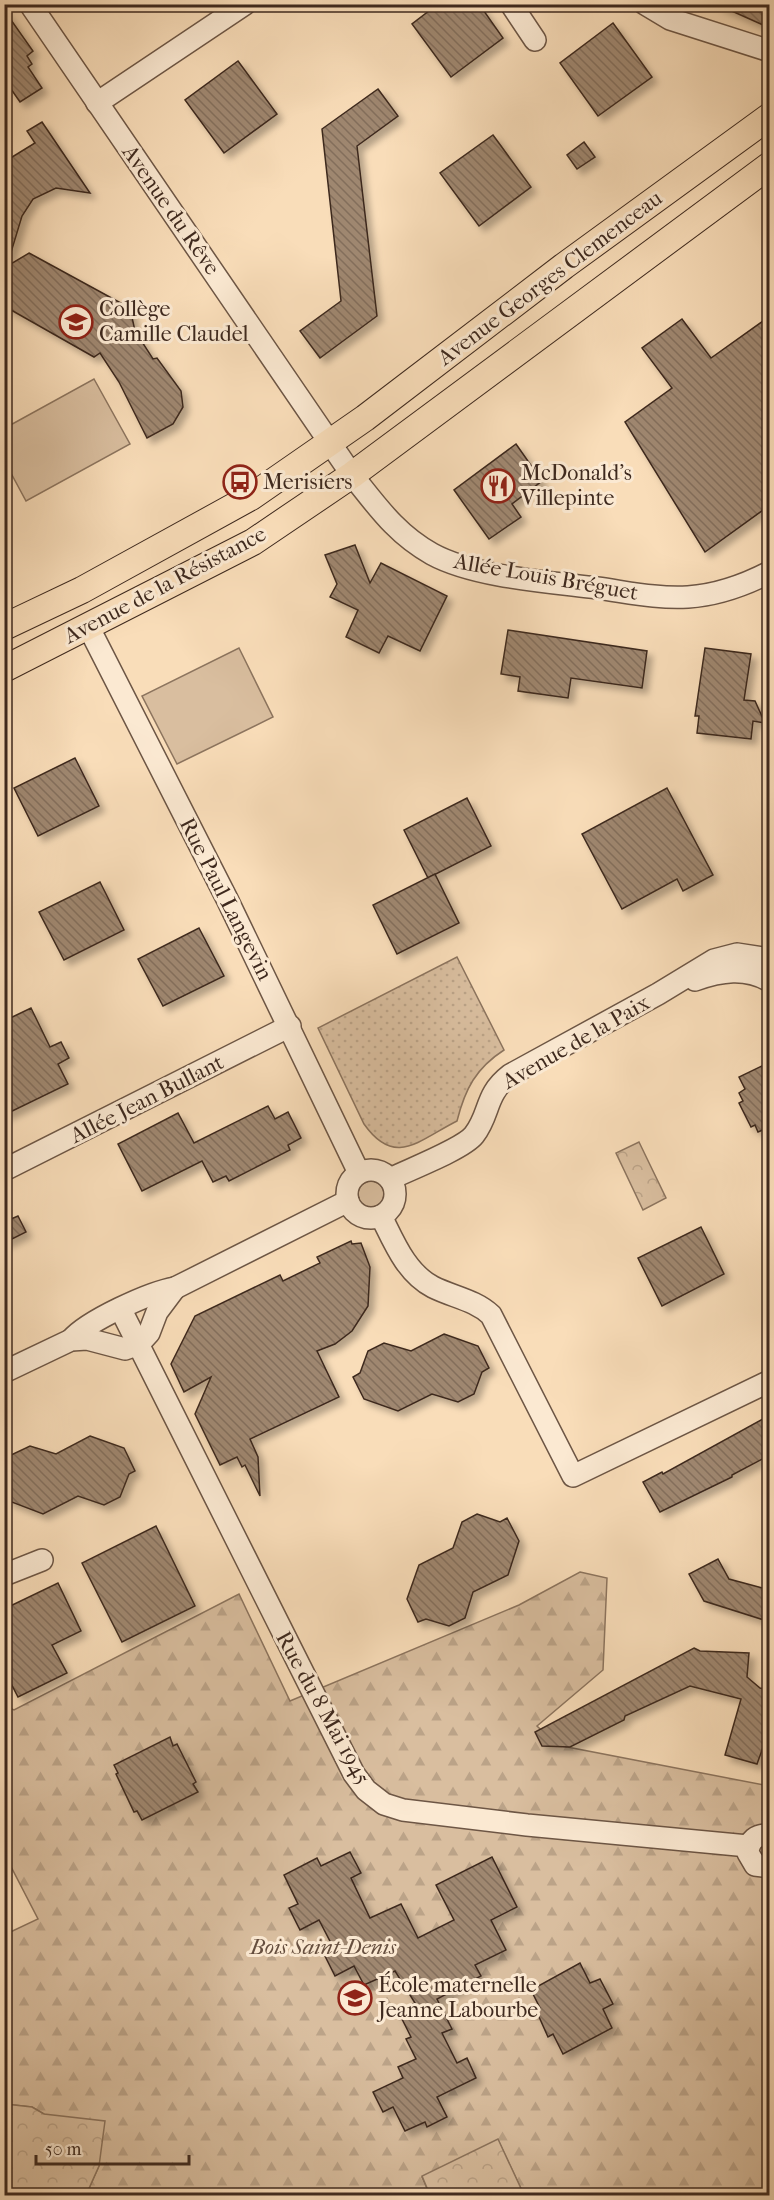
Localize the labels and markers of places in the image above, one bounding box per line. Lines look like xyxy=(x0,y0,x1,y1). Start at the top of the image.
place label: Collège Camille Claudel xyxy=(99,296,249,347)
school or university icon: Collège Camille Claudel xyxy=(58,304,94,340)
place label: McDonald's Villepinte xyxy=(520,460,632,511)
bus stop icon: Merisiers xyxy=(222,464,258,500)
restaurant icon: McDonald's Villepinte xyxy=(480,468,516,504)
place label: Merisiers xyxy=(263,469,352,495)
place label: École maternelle Jeanne Labourbe xyxy=(376,1971,538,2023)
school or university icon: École maternelle Jeanne Labourbe xyxy=(337,1980,373,2016)

